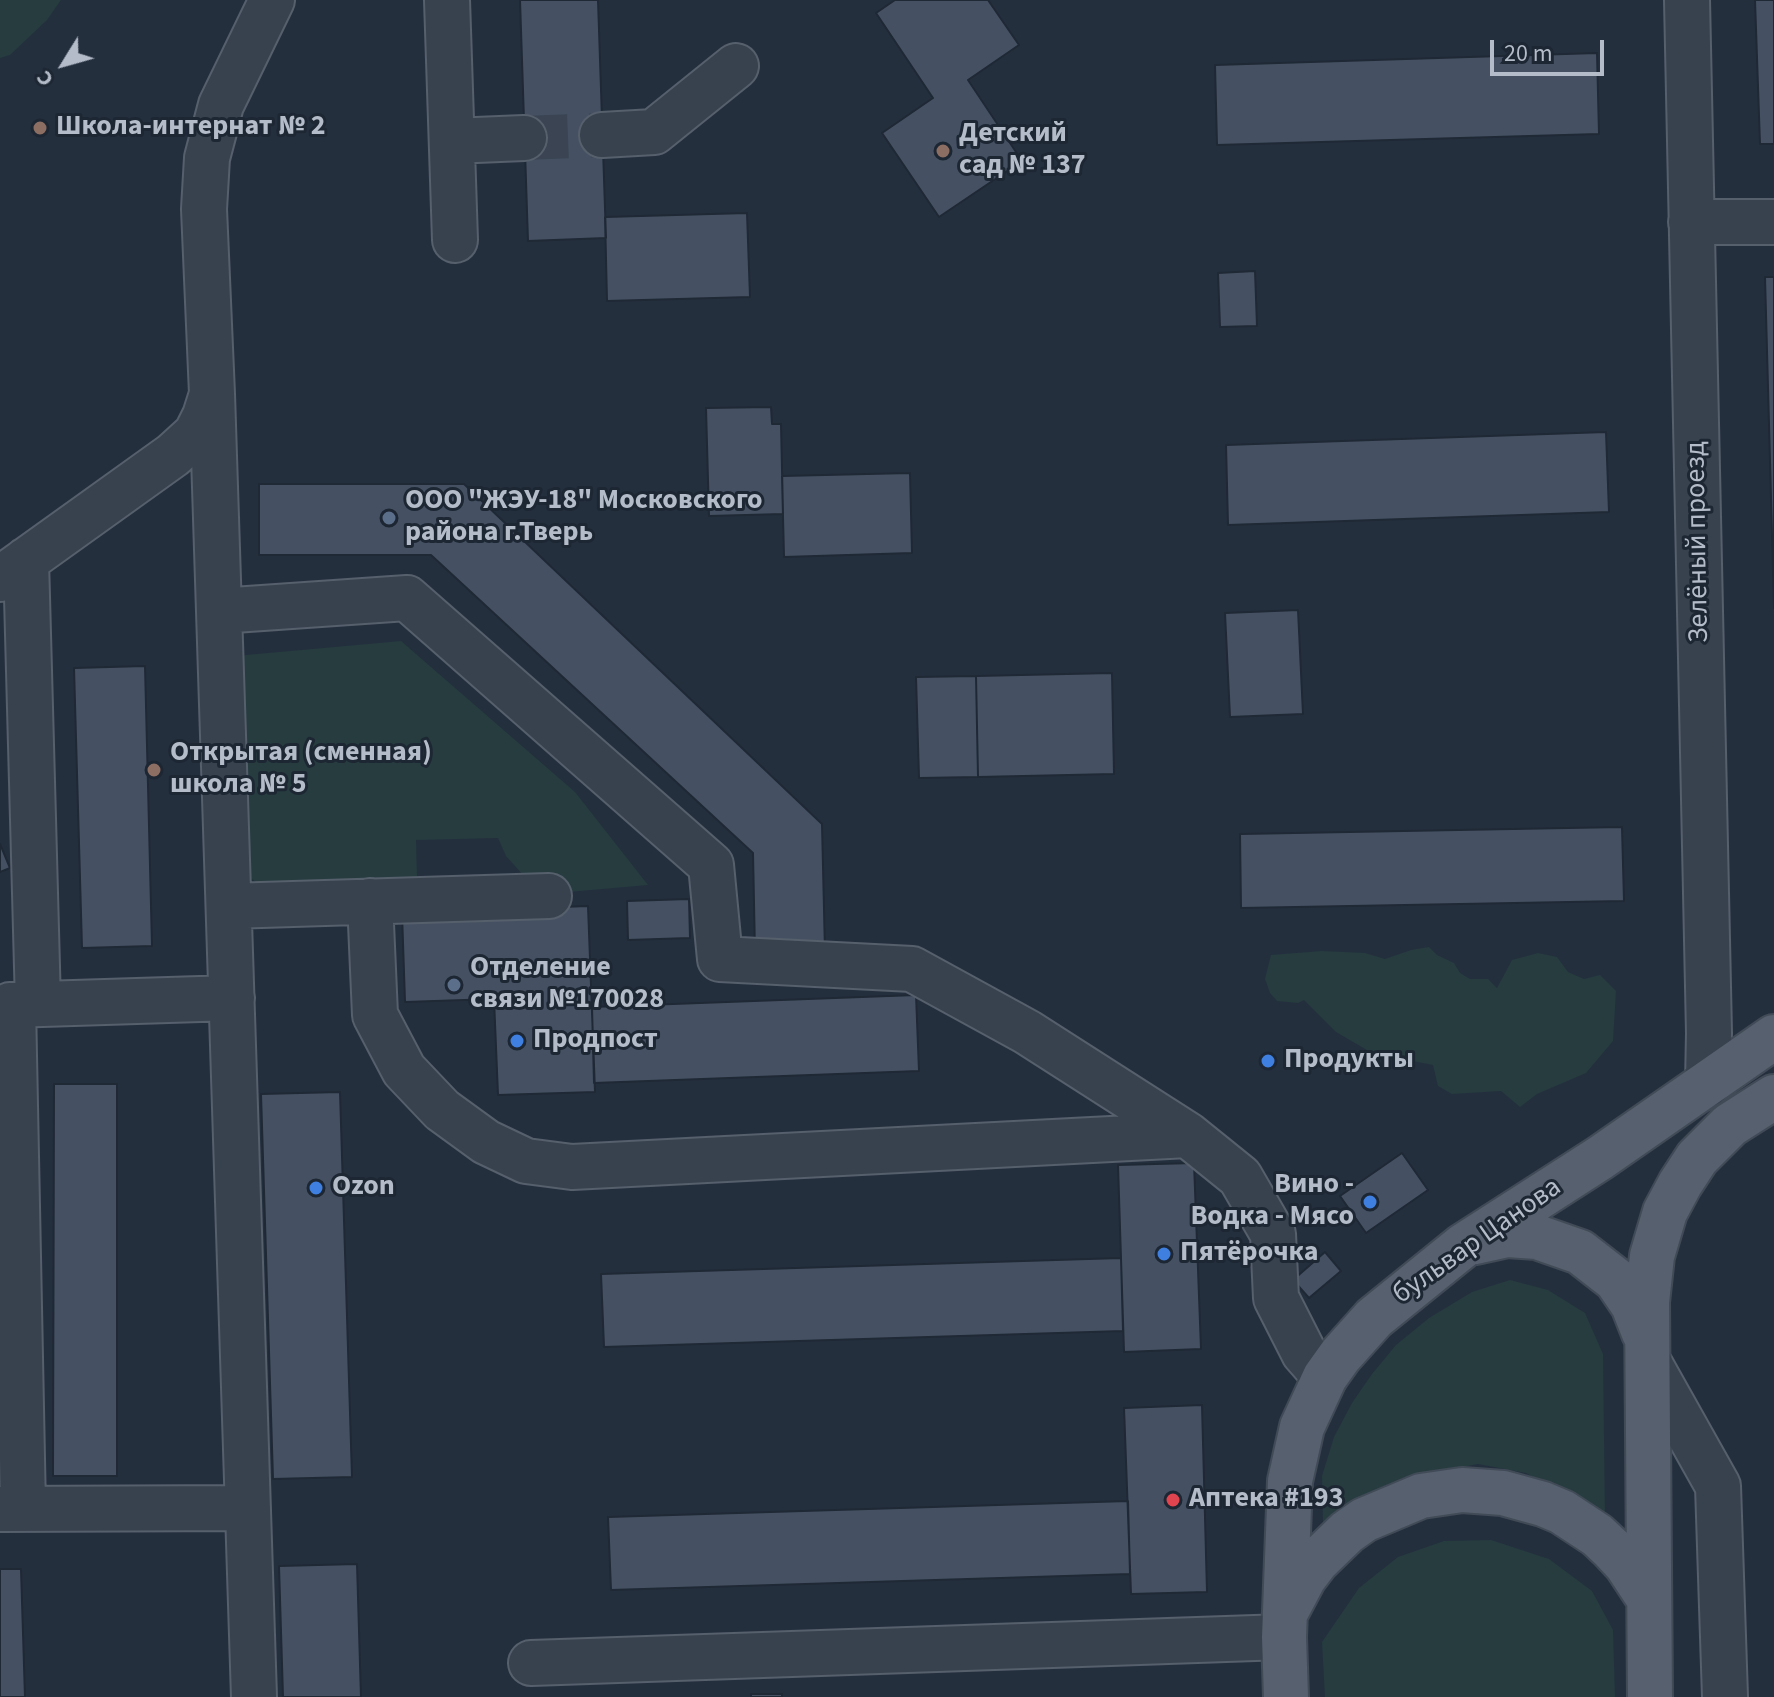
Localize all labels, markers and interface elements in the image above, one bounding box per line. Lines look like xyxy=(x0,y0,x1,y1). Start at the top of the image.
north arrow xyxy=(24,24,104,104)
scale bar xyxy=(1494,24,1608,74)
text: 20 m xyxy=(1504,36,1553,71)
text: С xyxy=(28,64,61,93)
place label: Школа-интернат № 2 xyxy=(56,111,326,145)
place label: Детский сад № 137 xyxy=(959,118,1086,184)
marker: Школа-интернат № 2 xyxy=(31,119,49,137)
marker: Детский сад № 137 xyxy=(934,142,952,160)
street label: Зелёный проезд xyxy=(1680,441,1718,643)
place label: ООО "ЖЭУ-18" Московского района г.Тверь xyxy=(405,485,763,551)
marker: ООО "ЖЭУ-18" Московского района г.Тверь xyxy=(380,509,398,527)
place label: Открытая (сменная) школа № 5 xyxy=(170,737,432,803)
marker: Открытая (сменная) школа № 5 xyxy=(145,761,163,779)
place label: Отделение связи №170028 xyxy=(470,952,664,1018)
marker: Отделение связи №170028 xyxy=(445,976,463,994)
place label: Продпост xyxy=(533,1024,658,1058)
marker: Продпост xyxy=(508,1032,526,1050)
place label: Продукты xyxy=(1284,1044,1414,1078)
marker: Продукты xyxy=(1259,1052,1277,1070)
place label: Вино - Водка - Мясо xyxy=(1190,1169,1354,1235)
place label: Ozon xyxy=(332,1171,395,1205)
street label: бульвар Цанова xyxy=(1387,1172,1569,1312)
marker: Ozon xyxy=(307,1179,325,1197)
marker: Вино - Водка - Мясо xyxy=(1361,1193,1379,1211)
place label: Пятёрочка xyxy=(1180,1237,1318,1271)
marker: Пятёрочка xyxy=(1155,1245,1173,1263)
place label: Аптека #193 xyxy=(1189,1483,1343,1517)
marker: Аптека #193 xyxy=(1164,1491,1182,1509)

